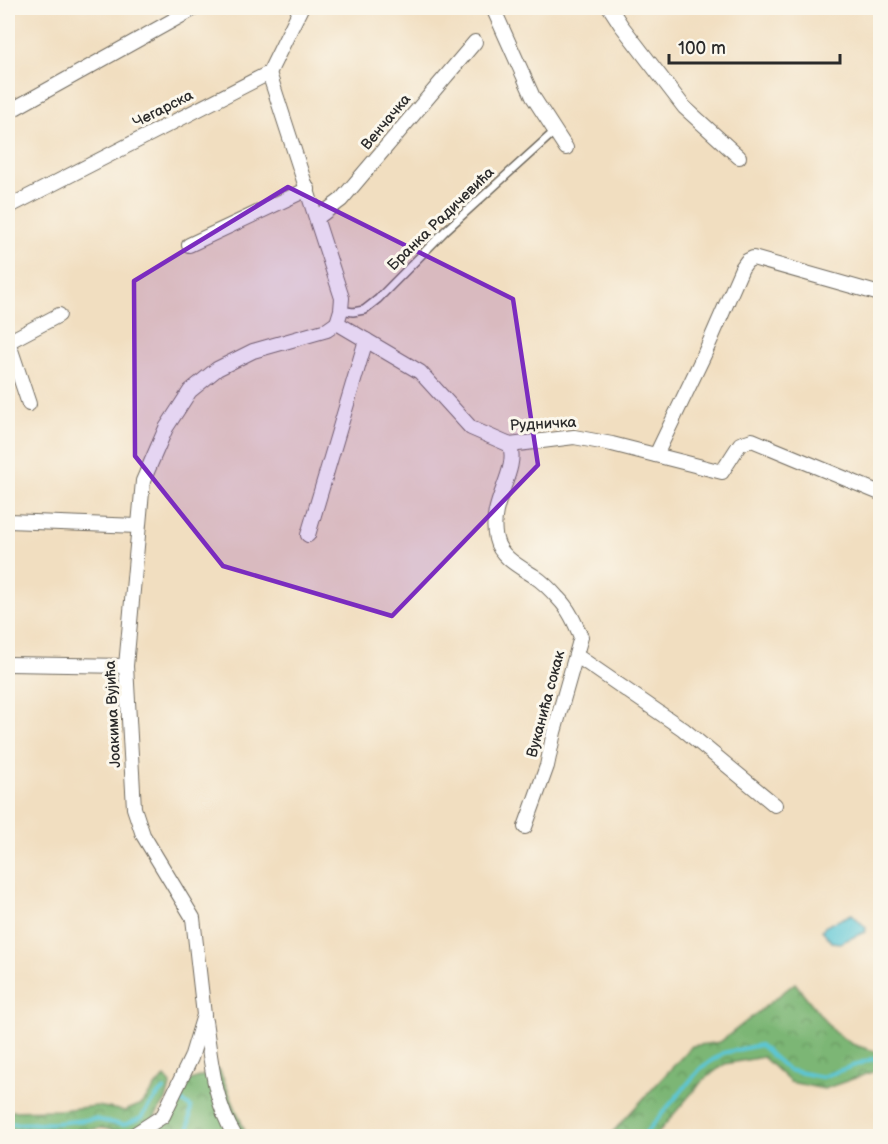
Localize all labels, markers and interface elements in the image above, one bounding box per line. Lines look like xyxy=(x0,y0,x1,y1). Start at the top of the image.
scale bar xyxy=(669,27,840,65)
text: 100 m xyxy=(678,38,726,59)
street label: Чегарска xyxy=(130,86,196,132)
street label: Венчачка xyxy=(357,90,415,154)
street label: Бранка Радичевића xyxy=(384,163,499,275)
street label: Рудничка xyxy=(509,413,577,435)
street label: Вуканића сокак xyxy=(523,648,569,760)
street label: Јоакима Вујића xyxy=(101,660,125,768)

